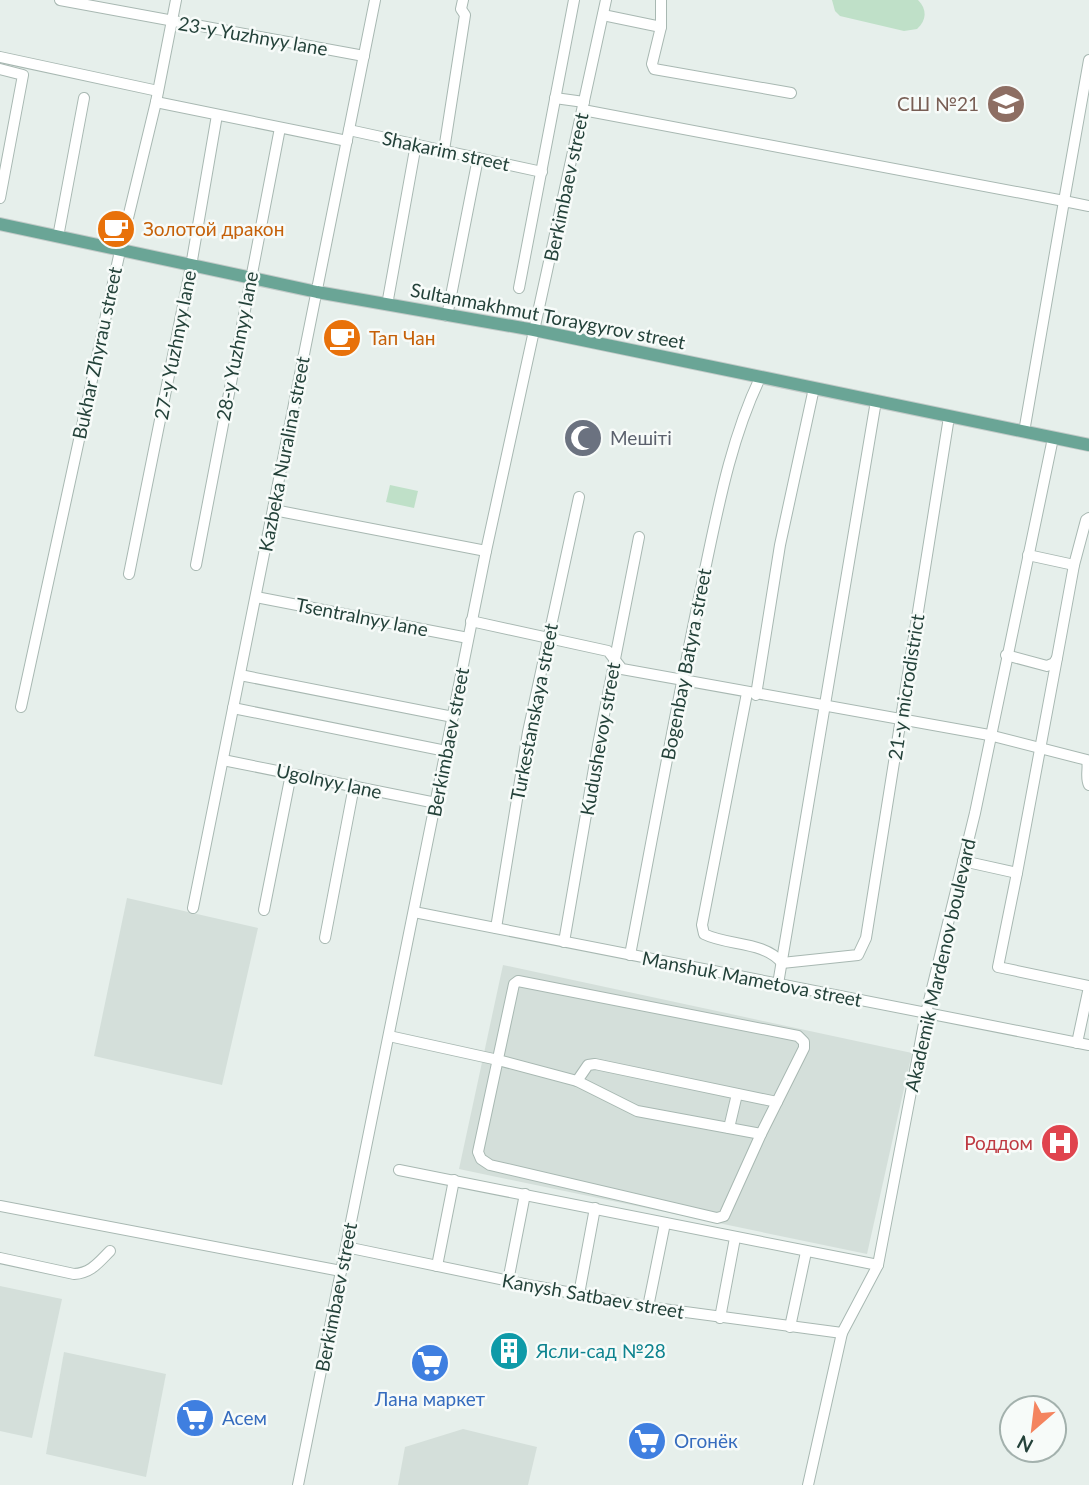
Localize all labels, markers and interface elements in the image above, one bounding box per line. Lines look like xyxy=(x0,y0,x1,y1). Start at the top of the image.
street label: 23-y Yuzhnyy lane xyxy=(176,11,330,60)
school or university icon: СШ №21 xyxy=(985,83,1027,125)
place label: СШ №21 xyxy=(897,92,979,115)
street label: Berkimbaev street xyxy=(539,110,593,263)
street label: Shakarim street xyxy=(380,126,512,175)
cafe icon: Золотой дракон xyxy=(95,208,137,250)
place label: Золотой дракон xyxy=(143,217,284,240)
street label: Bukhar Zhyrau street xyxy=(67,265,126,441)
street label: 27-y Yuzhnyy lane xyxy=(149,268,200,421)
street label: 28-y Yuzhnyy lane xyxy=(211,269,262,422)
street label: Sultanmakhmut Toraygyrov street xyxy=(409,278,688,353)
cafe icon: Тап Чан xyxy=(321,317,363,359)
place label: Тап Чан xyxy=(369,326,436,349)
street label: Kazbeka Nuralina street xyxy=(253,354,314,554)
mosque icon: Мешіті xyxy=(562,417,604,459)
place label: Мешіті xyxy=(610,426,672,449)
street label: Bogenbay Batyra street xyxy=(656,566,715,762)
street label: Tsentralnyy lane xyxy=(294,592,430,641)
street label: 21-y microdistrict xyxy=(883,612,928,762)
street label: Turkestanskaya street xyxy=(505,621,562,803)
street label: Kudushevoy street xyxy=(575,660,624,817)
street label: Berkimbaev street xyxy=(422,665,473,818)
street label: Ugolnyy lane xyxy=(274,758,384,803)
street label: Akademik Mardenov boulevard xyxy=(899,836,980,1094)
street label: Manshuk Mametova street xyxy=(640,946,864,1011)
hospital icon: Роддом xyxy=(1039,1122,1081,1164)
place label: Роддом xyxy=(964,1131,1033,1154)
street label: Berkimbaev street xyxy=(310,1220,361,1373)
street label: Kanysh Satbaev street xyxy=(500,1268,686,1323)
building icon: Ясли-сад №28 xyxy=(488,1330,530,1372)
place label: Ясли-сад №28 xyxy=(535,1339,666,1362)
supermarket icon: Лана маркет xyxy=(409,1342,451,1384)
place label: Лана маркет xyxy=(374,1387,486,1410)
north arrow xyxy=(998,1394,1068,1464)
supermarket icon: Асем xyxy=(174,1397,216,1439)
place label: Асем xyxy=(222,1406,267,1429)
supermarket icon: Огонёк xyxy=(626,1420,668,1462)
place label: Огонёк xyxy=(674,1429,738,1452)
text: N xyxy=(1013,1431,1037,1458)

